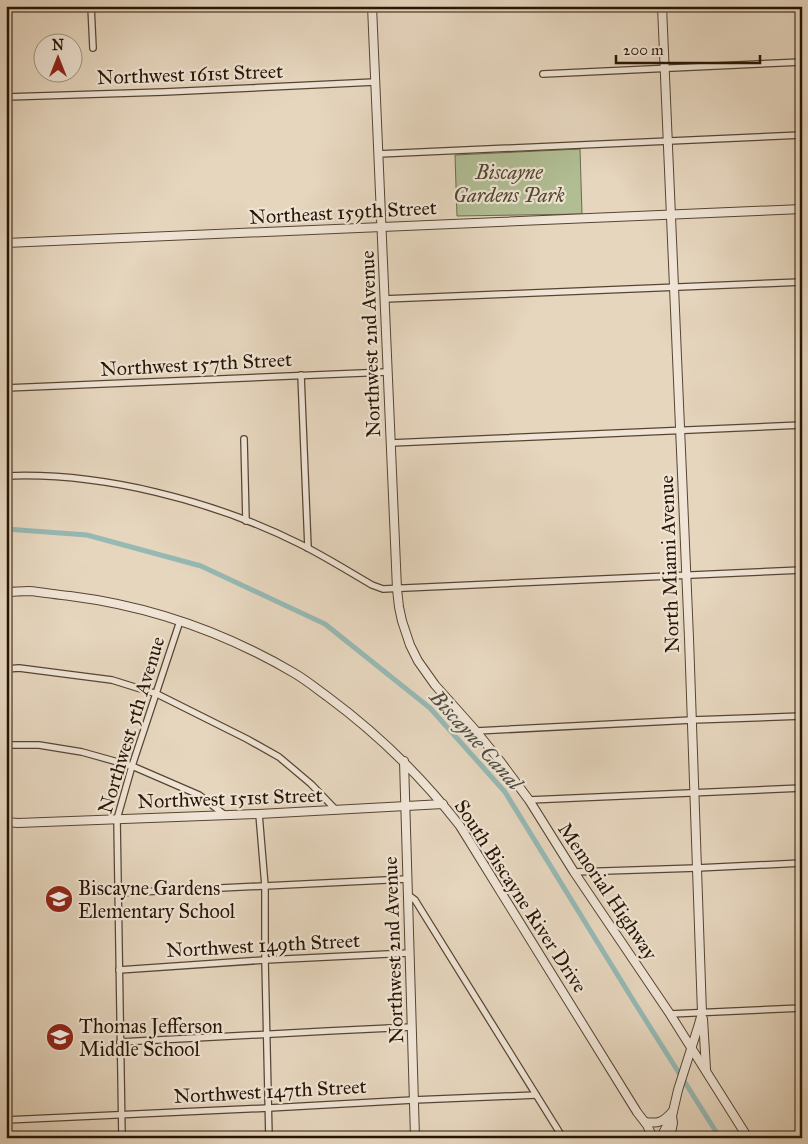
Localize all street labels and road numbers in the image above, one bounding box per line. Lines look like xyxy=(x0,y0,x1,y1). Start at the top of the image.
street label: Northwest 161st Street xyxy=(96,59,284,89)
street label: Northeast 159th Street xyxy=(249,195,437,229)
street label: Northwest 2nd Avenue xyxy=(355,250,385,438)
street label: Northwest 157th Street xyxy=(99,347,293,381)
street label: North Miami Avenue xyxy=(654,475,684,653)
street label: Northwest 5th Avenue xyxy=(93,633,169,817)
street label: Northwest 151st Street xyxy=(137,783,323,813)
street label: South Biscayne River Drive xyxy=(450,795,592,997)
street label: Memorial Highway xyxy=(552,818,663,965)
street label: Northwest 2nd Avenue xyxy=(378,856,408,1044)
street label: Northwest 149th Street xyxy=(165,928,361,962)
street label: Northwest 147th Street xyxy=(173,1074,367,1108)

